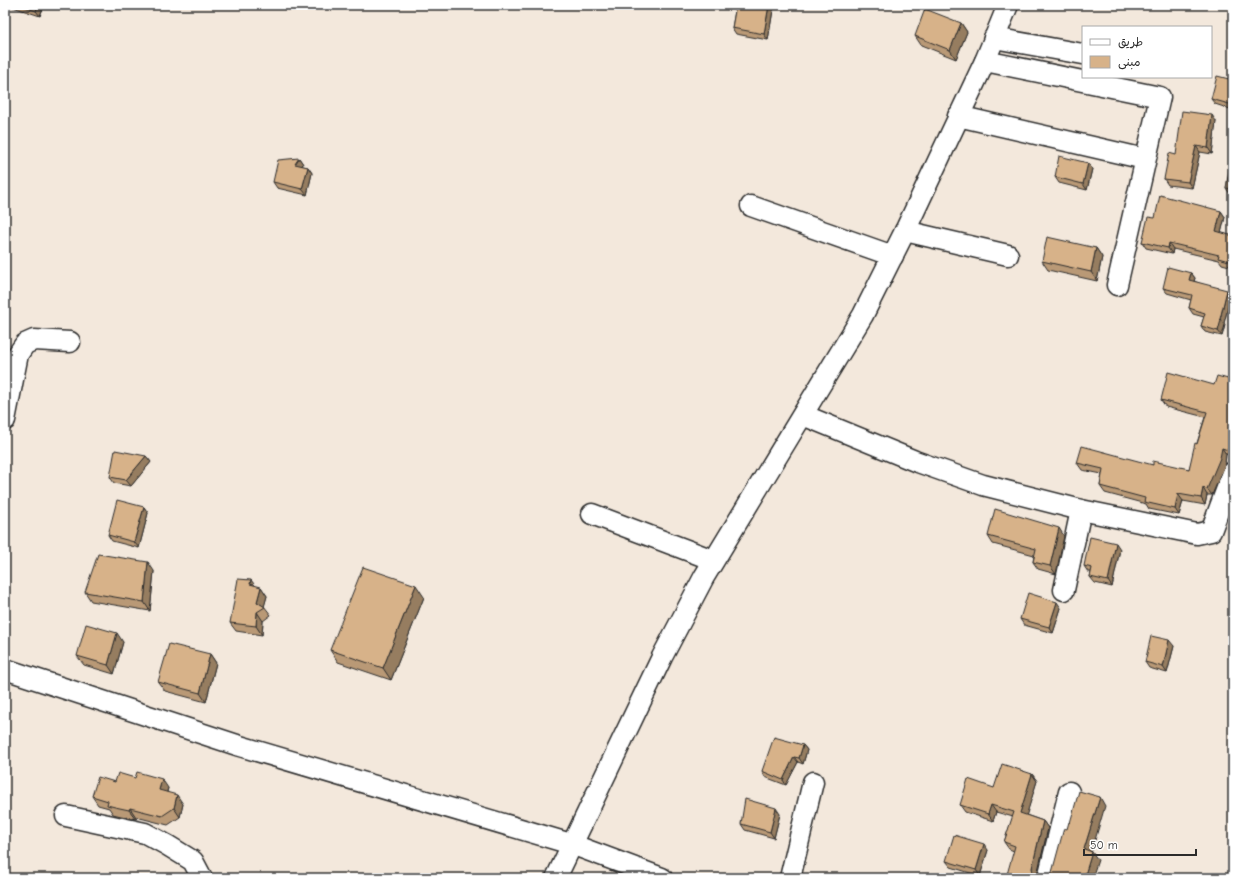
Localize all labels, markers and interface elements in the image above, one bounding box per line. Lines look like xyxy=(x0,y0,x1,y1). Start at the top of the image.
legend xyxy=(1082,26,1212,78)
text: طريق xyxy=(1118,35,1143,49)
text: مبنى xyxy=(1118,55,1141,70)
scale bar xyxy=(1084,831,1196,857)
text: 50 m xyxy=(1090,838,1118,852)

